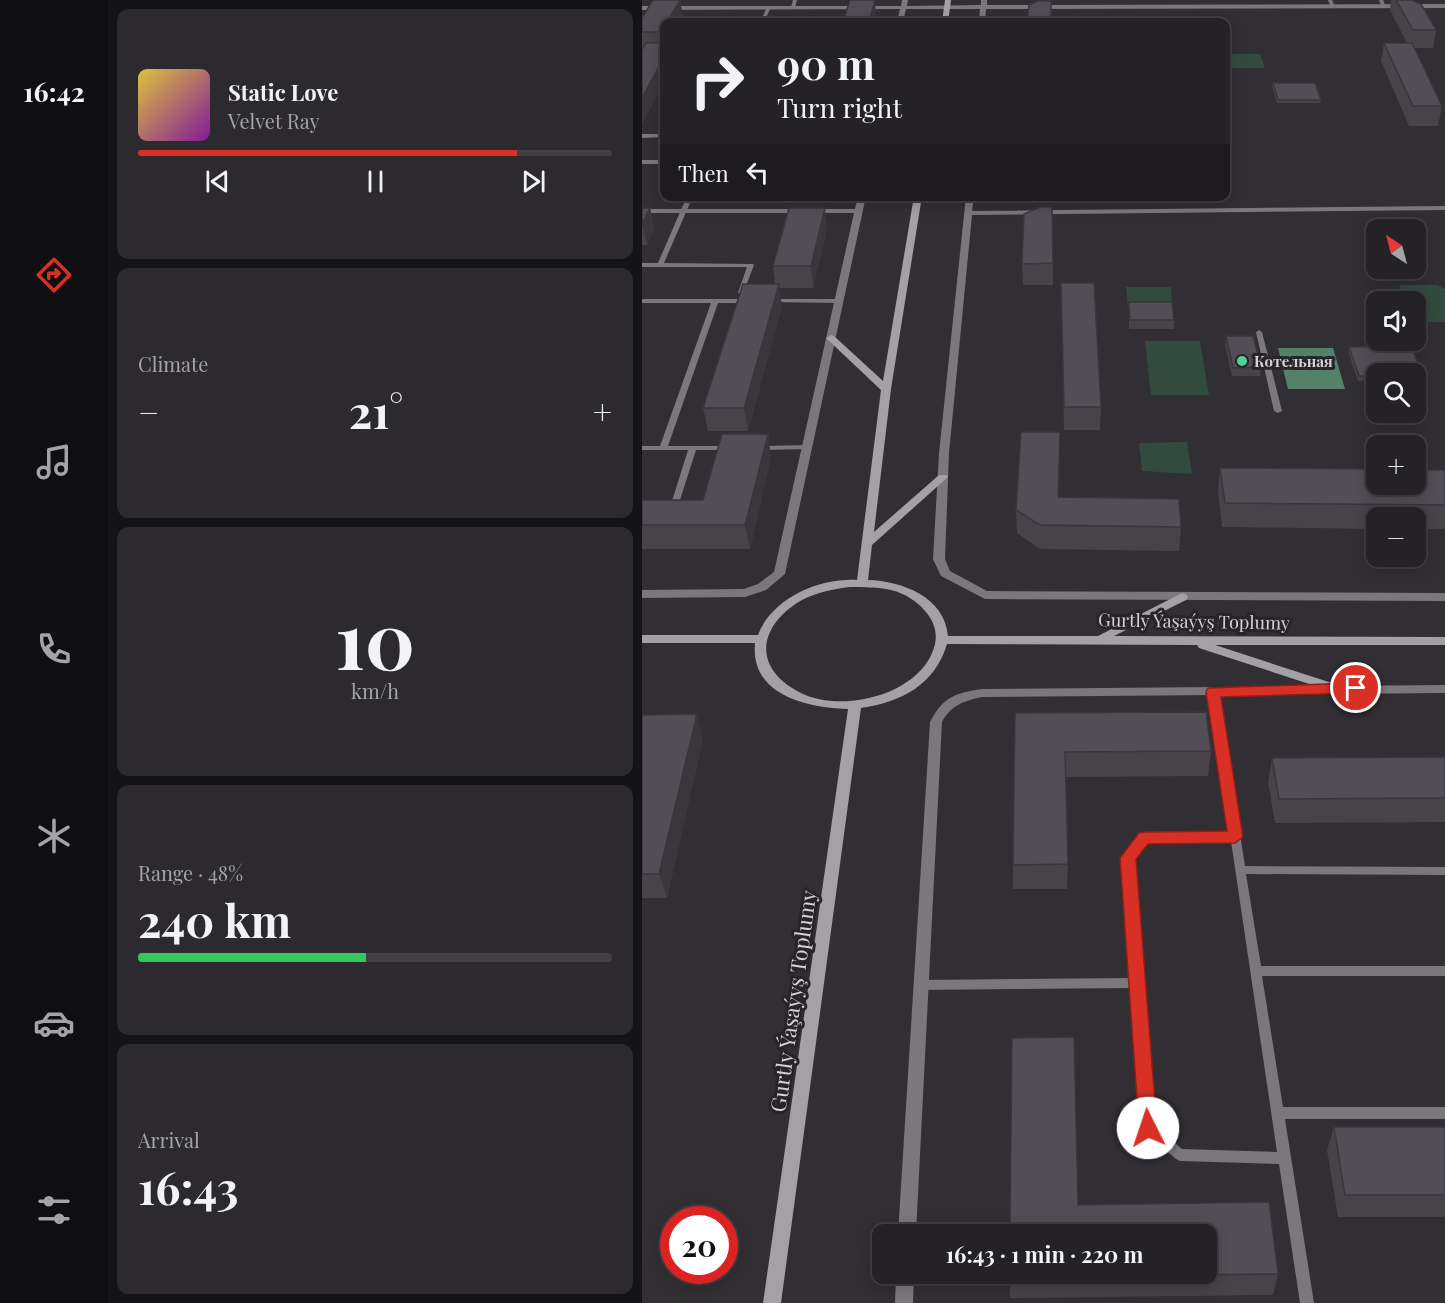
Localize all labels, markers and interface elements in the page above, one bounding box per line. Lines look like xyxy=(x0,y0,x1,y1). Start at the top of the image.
text: 90 m xyxy=(777,35,875,91)
icon: right xyxy=(678,42,756,120)
text: 16:42 xyxy=(23,73,85,109)
text: Static Love xyxy=(228,77,338,107)
text: Turn right xyxy=(777,89,902,125)
text: Velvet Ray xyxy=(228,107,320,134)
icon: left xyxy=(741,156,774,189)
text: Then xyxy=(678,158,729,188)
icon: previous xyxy=(201,165,234,198)
icon: pause xyxy=(359,165,392,198)
icon: next xyxy=(517,165,550,198)
north arrow xyxy=(1366,219,1426,279)
map controls xyxy=(1366,219,1426,567)
icon: directions xyxy=(33,254,75,296)
button: sound xyxy=(1366,291,1426,351)
text: Climate xyxy=(138,350,208,377)
place label: Котельная xyxy=(1254,351,1333,371)
marker: Котельная xyxy=(1235,354,1249,368)
button: search xyxy=(1366,363,1426,423)
text: 21° xyxy=(349,380,403,440)
text: − xyxy=(138,389,159,433)
text: + xyxy=(593,389,612,433)
button: + xyxy=(1366,435,1426,495)
icon: music xyxy=(33,441,75,483)
button: − xyxy=(1366,507,1426,567)
text: 10 xyxy=(335,586,415,690)
street label: Gurtly Ýaşaýyş Toplumy xyxy=(1098,607,1290,635)
icon: phone xyxy=(33,628,75,670)
pin xyxy=(1330,662,1381,713)
icon: arrive xyxy=(1339,671,1372,704)
text: km/h xyxy=(351,677,399,704)
icon: climate xyxy=(33,815,75,857)
text: Range · 48% xyxy=(138,859,243,886)
street label: Gurtly Ýaşaýyş Toplumy xyxy=(763,888,821,1114)
text: 240 km xyxy=(138,889,291,949)
icon: car xyxy=(33,1002,75,1044)
position arrow xyxy=(1116,1096,1180,1160)
text: Arrival xyxy=(138,1126,200,1153)
text: 16:43 xyxy=(138,1156,238,1216)
icon: filters xyxy=(33,1189,75,1231)
speed limit sign: 20 xyxy=(660,1206,738,1284)
text: 16:43 · 1 min · 220 m xyxy=(946,1239,1143,1269)

